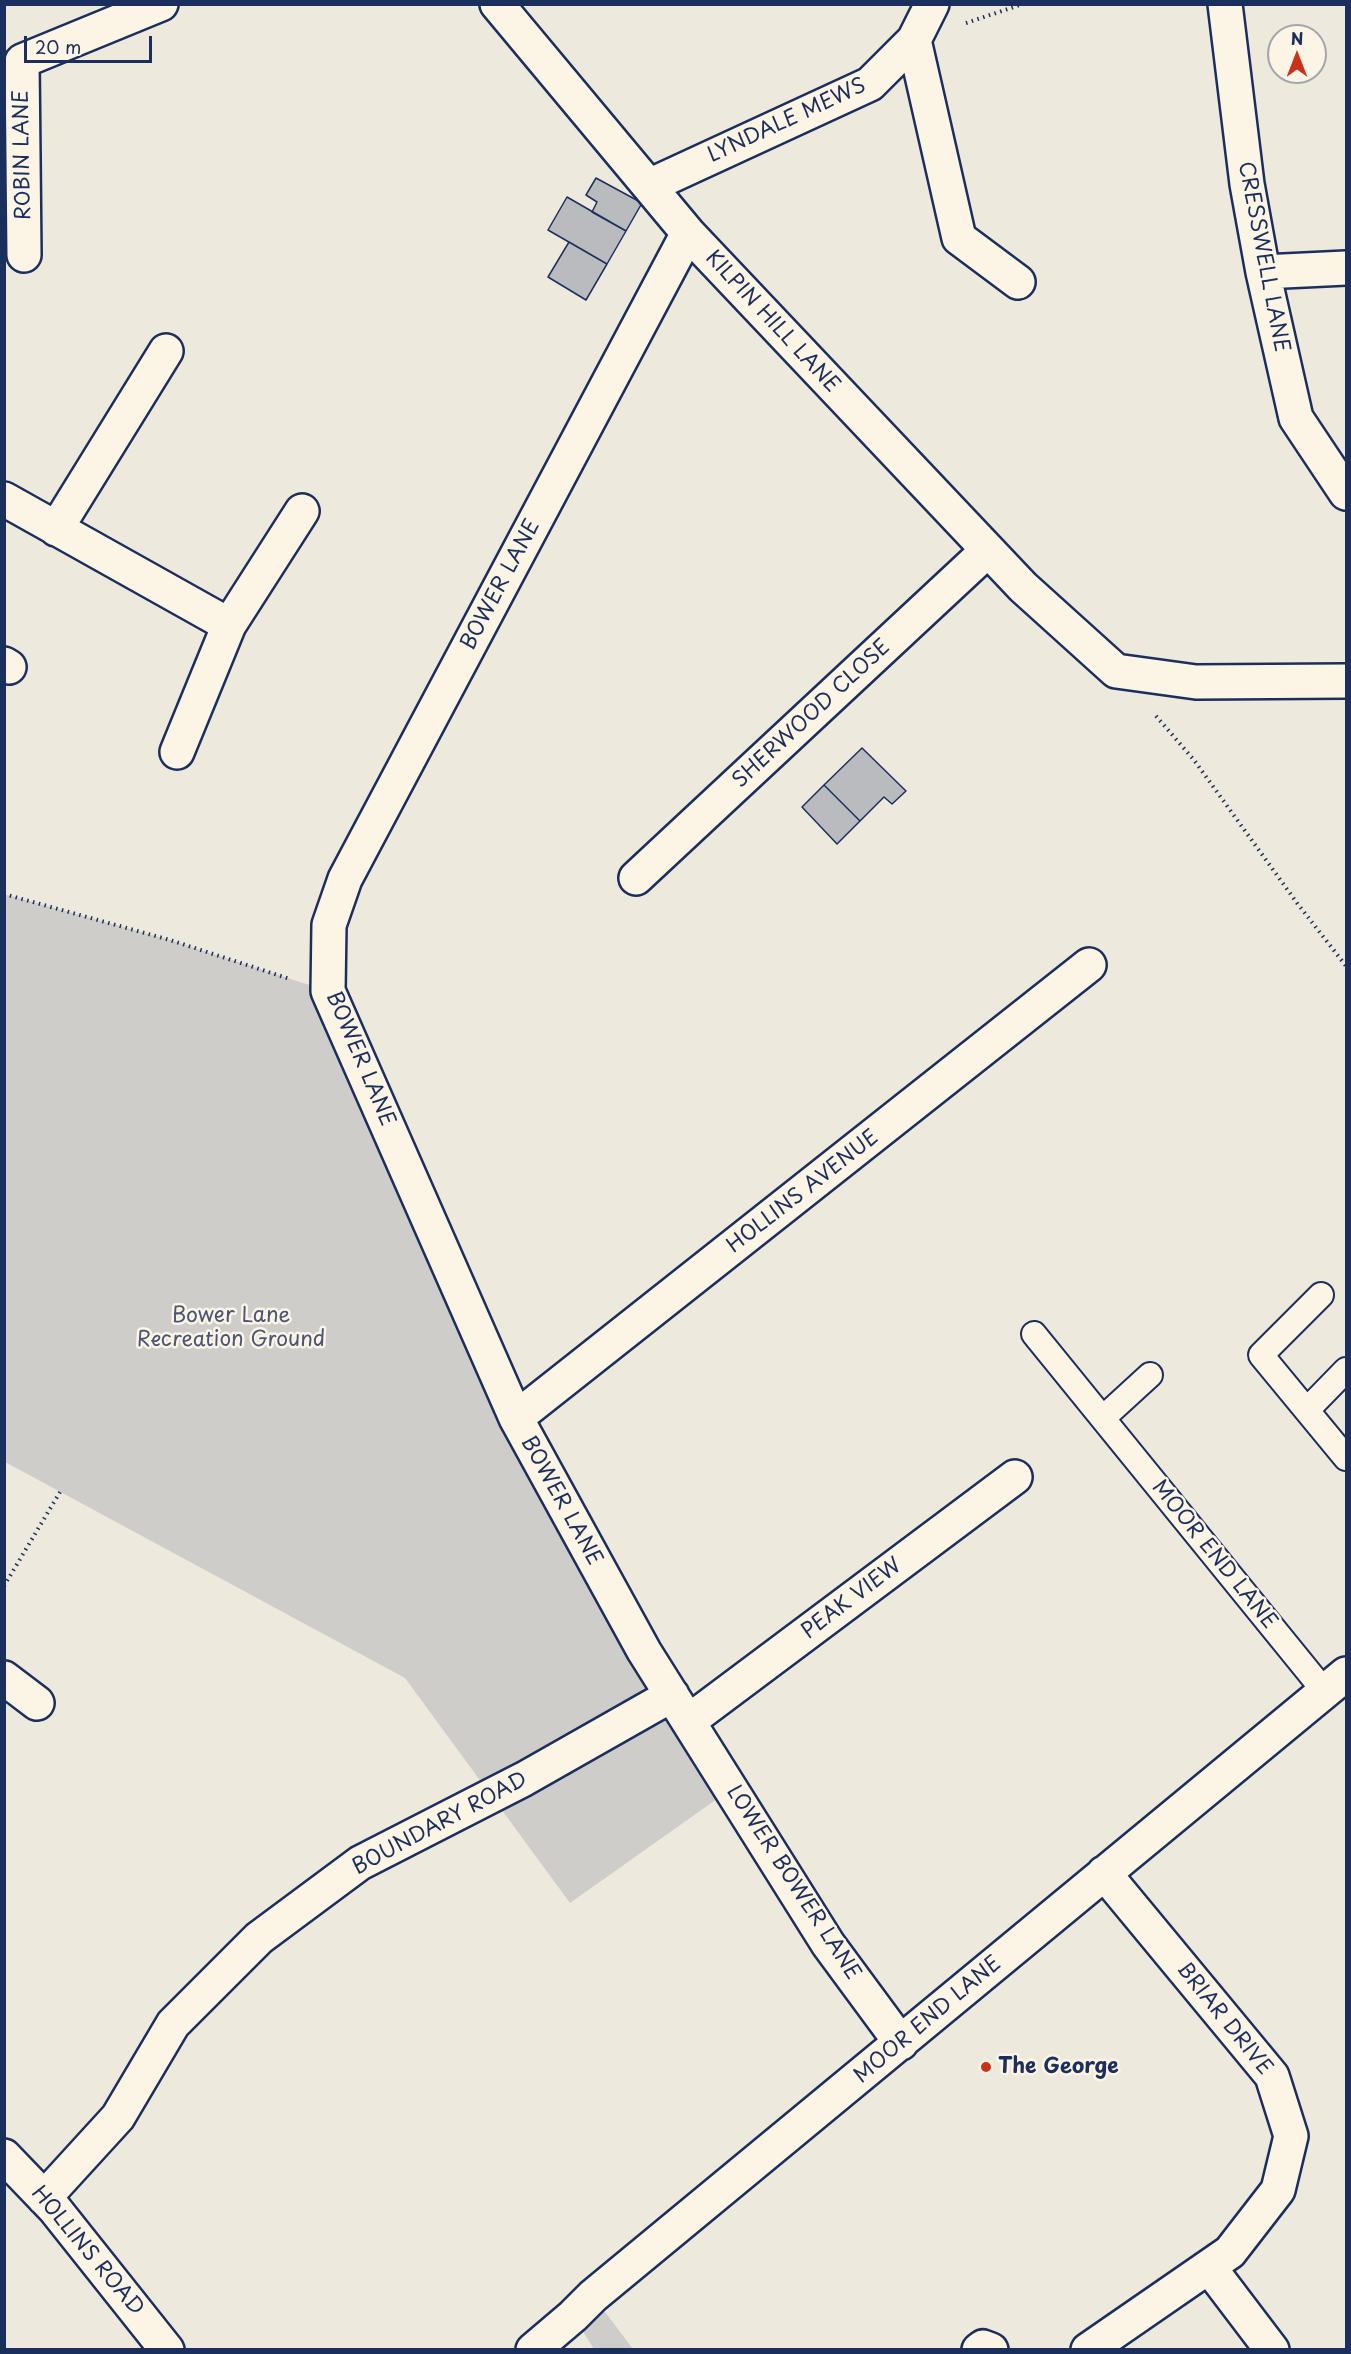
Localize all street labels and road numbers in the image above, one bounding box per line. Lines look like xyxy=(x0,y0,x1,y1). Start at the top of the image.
street label: LYNDALE MEWS xyxy=(704,73,870,169)
street label: ROBIN LANE xyxy=(9,90,37,220)
street label: CRESSWELL LANE xyxy=(1232,160,1294,354)
street label: KILPIN HILL LANE xyxy=(700,246,844,398)
street label: BOWER LANE xyxy=(456,515,546,655)
street label: SHERWOOD CLOSE xyxy=(728,635,896,793)
street label: BOWER LANE xyxy=(320,988,400,1130)
street label: HOLLINS AVENUE xyxy=(722,1125,884,1259)
street label: BOWER LANE xyxy=(515,1432,607,1570)
street label: MOOR END LANE xyxy=(1146,1475,1282,1635)
street label: PEAK VIEW xyxy=(797,1553,907,1645)
street label: BOUNDARY ROAD xyxy=(348,1767,532,1881)
street label: LOWER BOWER LANE xyxy=(721,1781,865,1985)
street label: MOOR END LANE xyxy=(849,1951,1007,2089)
street label: BRIAR DRIVE xyxy=(1171,1958,1277,2080)
street label: HOLLINS ROAD xyxy=(25,2181,149,2321)

